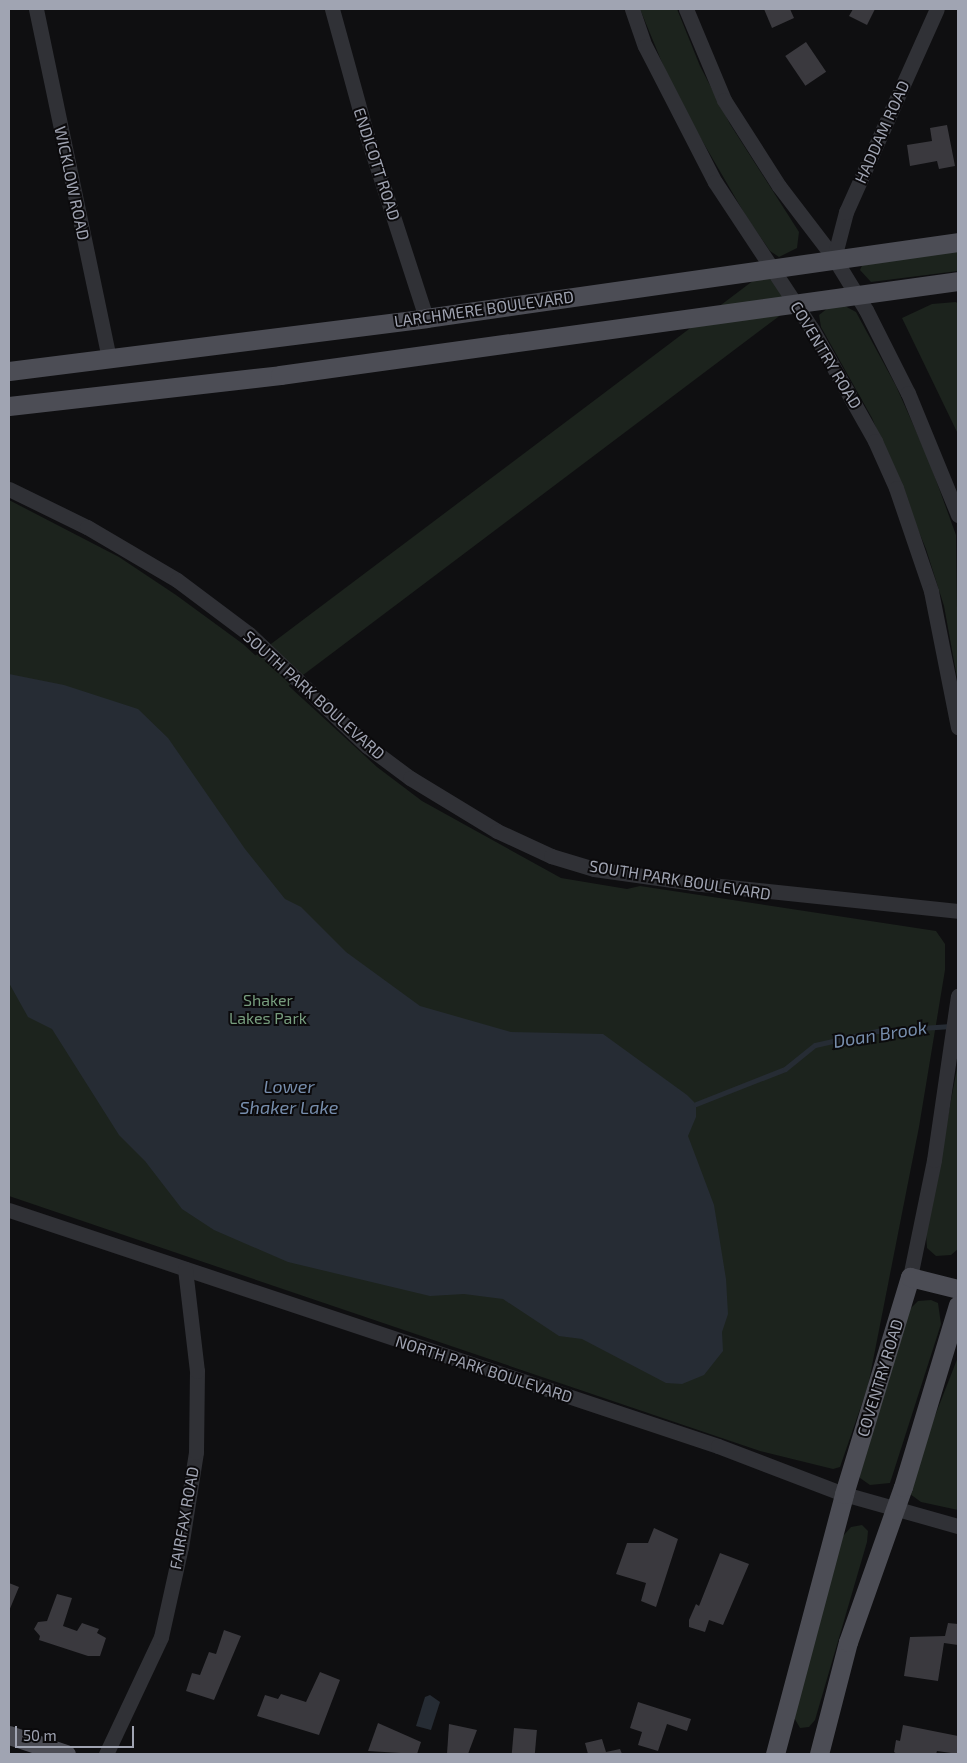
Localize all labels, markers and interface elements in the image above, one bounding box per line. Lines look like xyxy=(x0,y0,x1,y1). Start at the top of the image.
street label: HADDAM ROAD xyxy=(851,78,913,186)
street label: ENDICOTT ROAD xyxy=(350,105,404,223)
street label: WICKLOW ROAD xyxy=(51,124,93,242)
street label: LARCHMERE BOULEVARD xyxy=(393,287,575,331)
street label: COVENTRY ROAD xyxy=(786,298,866,412)
street label: SOUTH PARK BOULEVARD xyxy=(239,626,389,764)
street label: SOUTH PARK BOULEVARD xyxy=(588,856,772,904)
park label: Shaker Lakes Park xyxy=(229,990,307,1028)
water label: Doan Brook xyxy=(832,1016,928,1052)
water label: Lower Shaker Lake xyxy=(239,1076,339,1118)
street label: COVENTRY ROAD xyxy=(853,1317,907,1439)
street label: NORTH PARK BOULEVARD xyxy=(393,1331,575,1407)
street label: FAIRFAX ROAD xyxy=(166,1465,202,1571)
scale bar xyxy=(18,1716,136,1748)
text: 50 m xyxy=(23,1726,57,1744)

